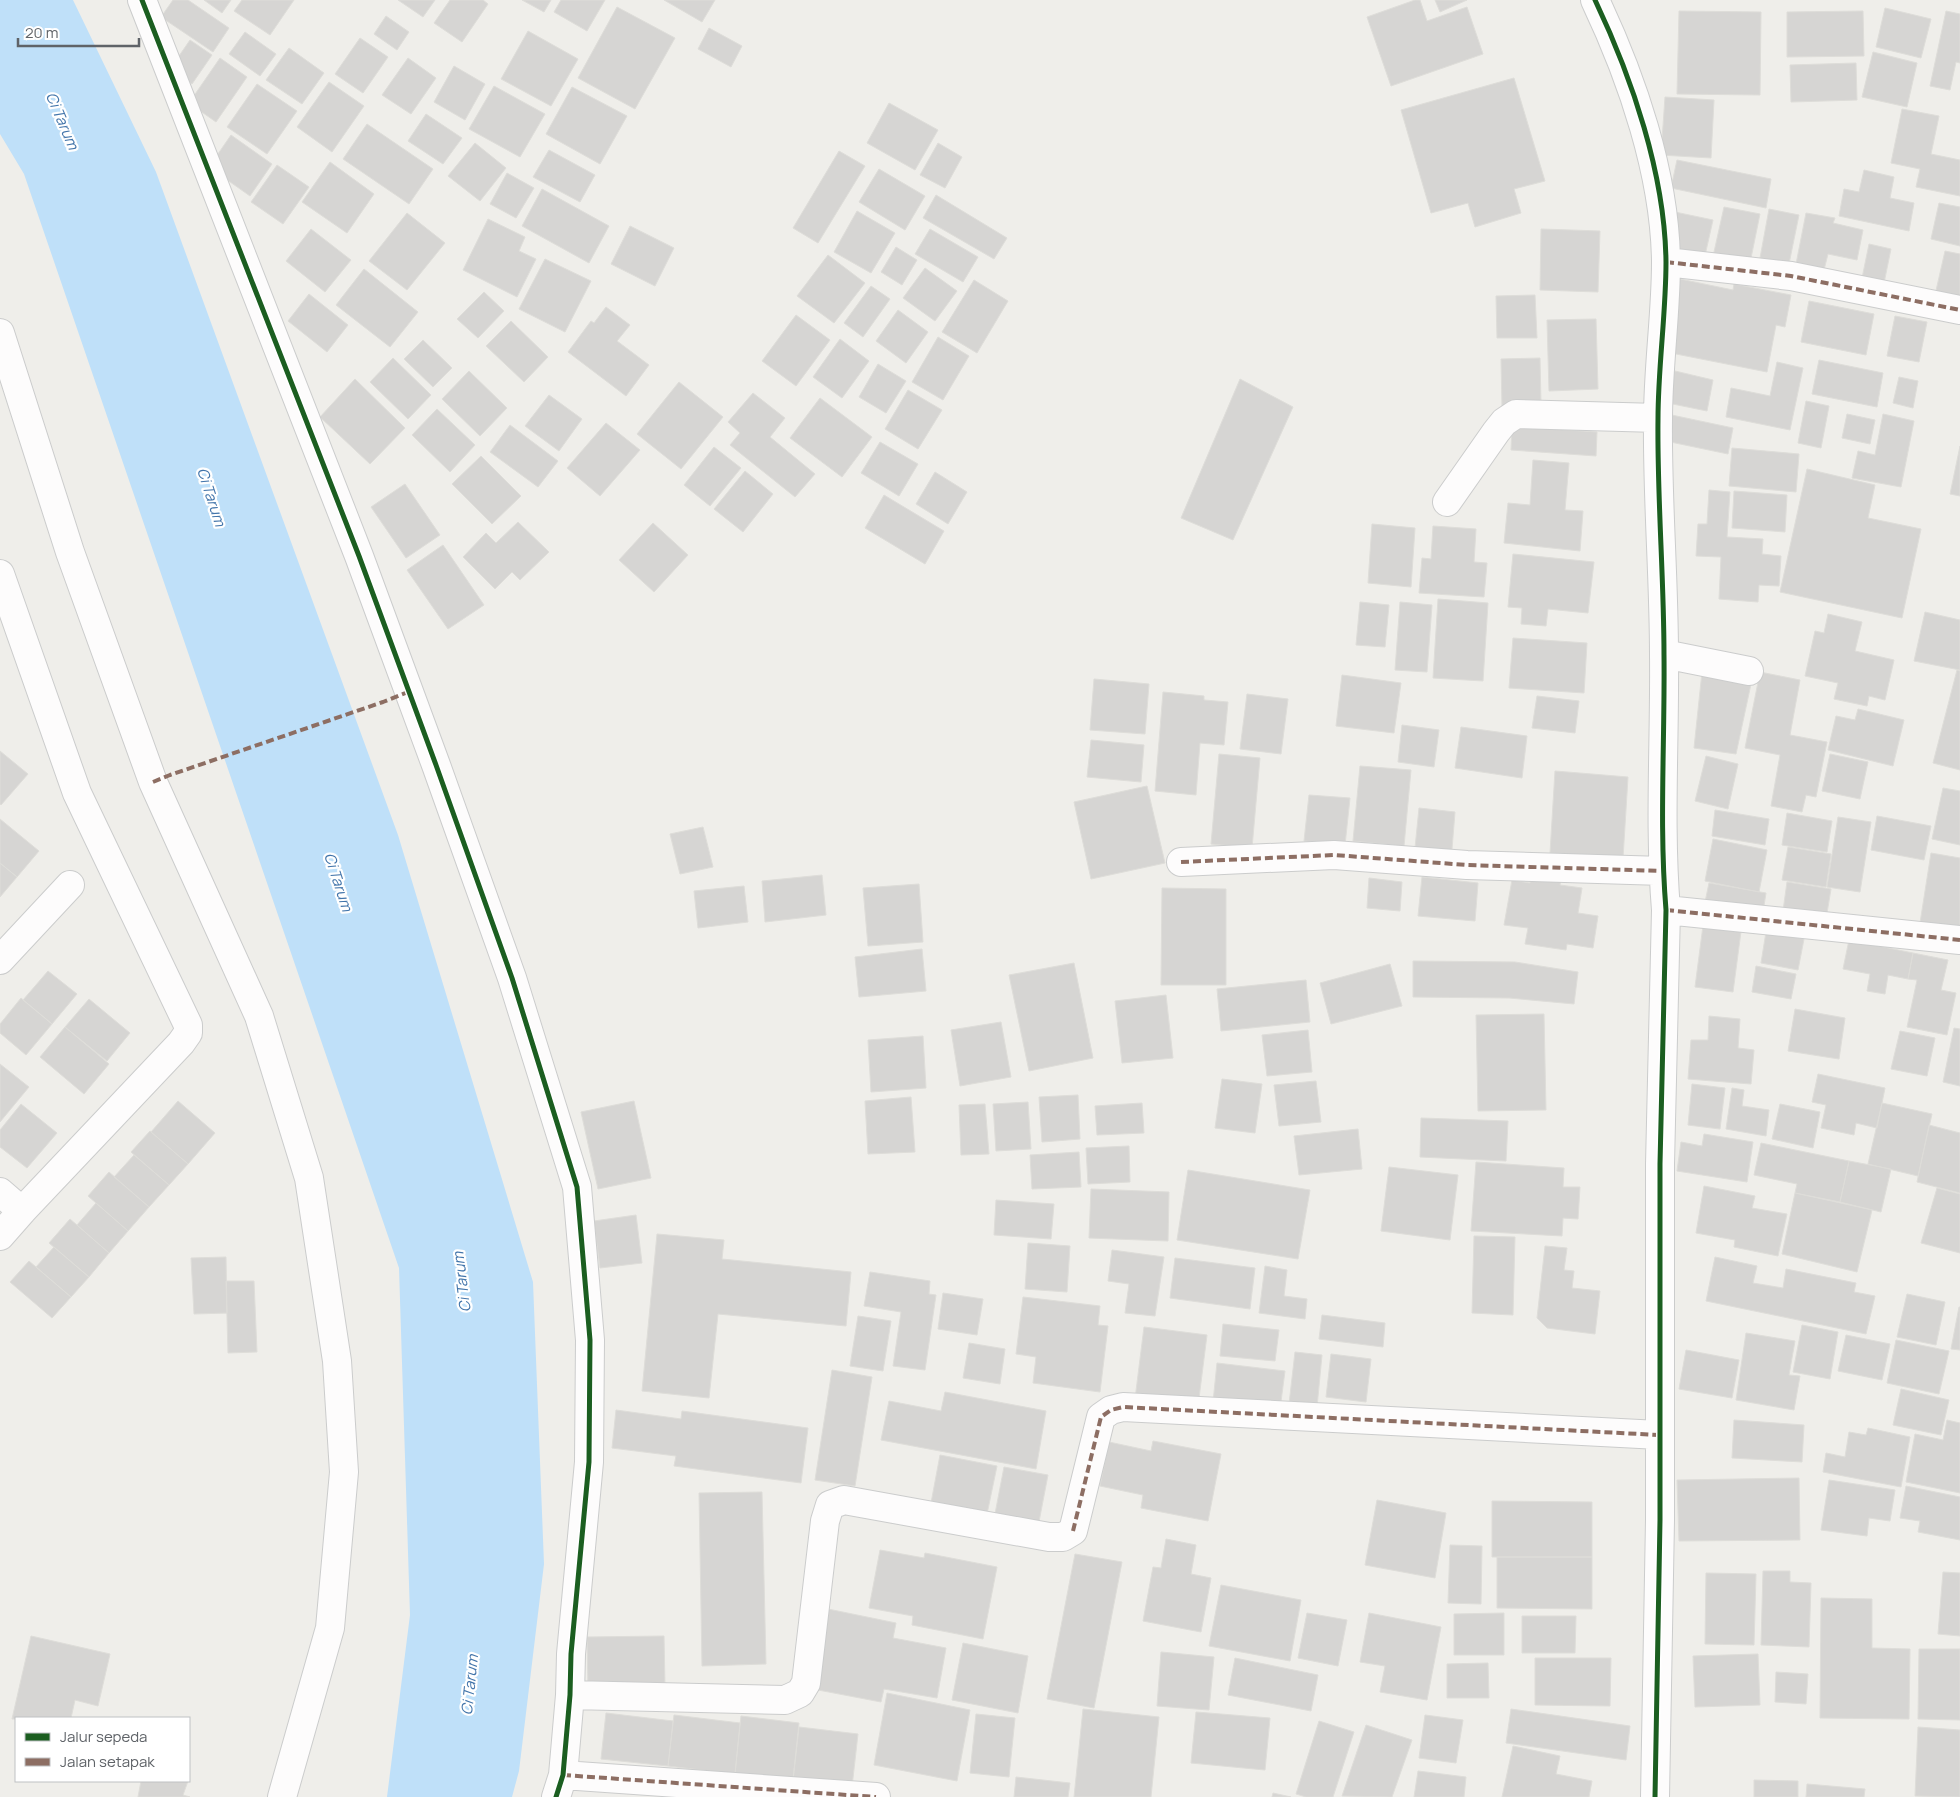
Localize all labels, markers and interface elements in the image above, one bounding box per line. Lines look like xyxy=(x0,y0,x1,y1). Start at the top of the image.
scale bar xyxy=(18,15,139,47)
text: 20 m xyxy=(25,22,58,43)
water label: Ci Tarum xyxy=(41,89,84,154)
water label: Ci Tarum xyxy=(192,465,231,530)
water label: Ci Tarum xyxy=(319,850,358,915)
water label: Ci Tarum xyxy=(447,1249,476,1313)
water label: Ci Tarum xyxy=(456,1652,483,1716)
legend xyxy=(15,1717,190,1782)
text: Jalur sepeda xyxy=(60,1726,147,1747)
text: Jalan setapak xyxy=(60,1751,155,1772)

